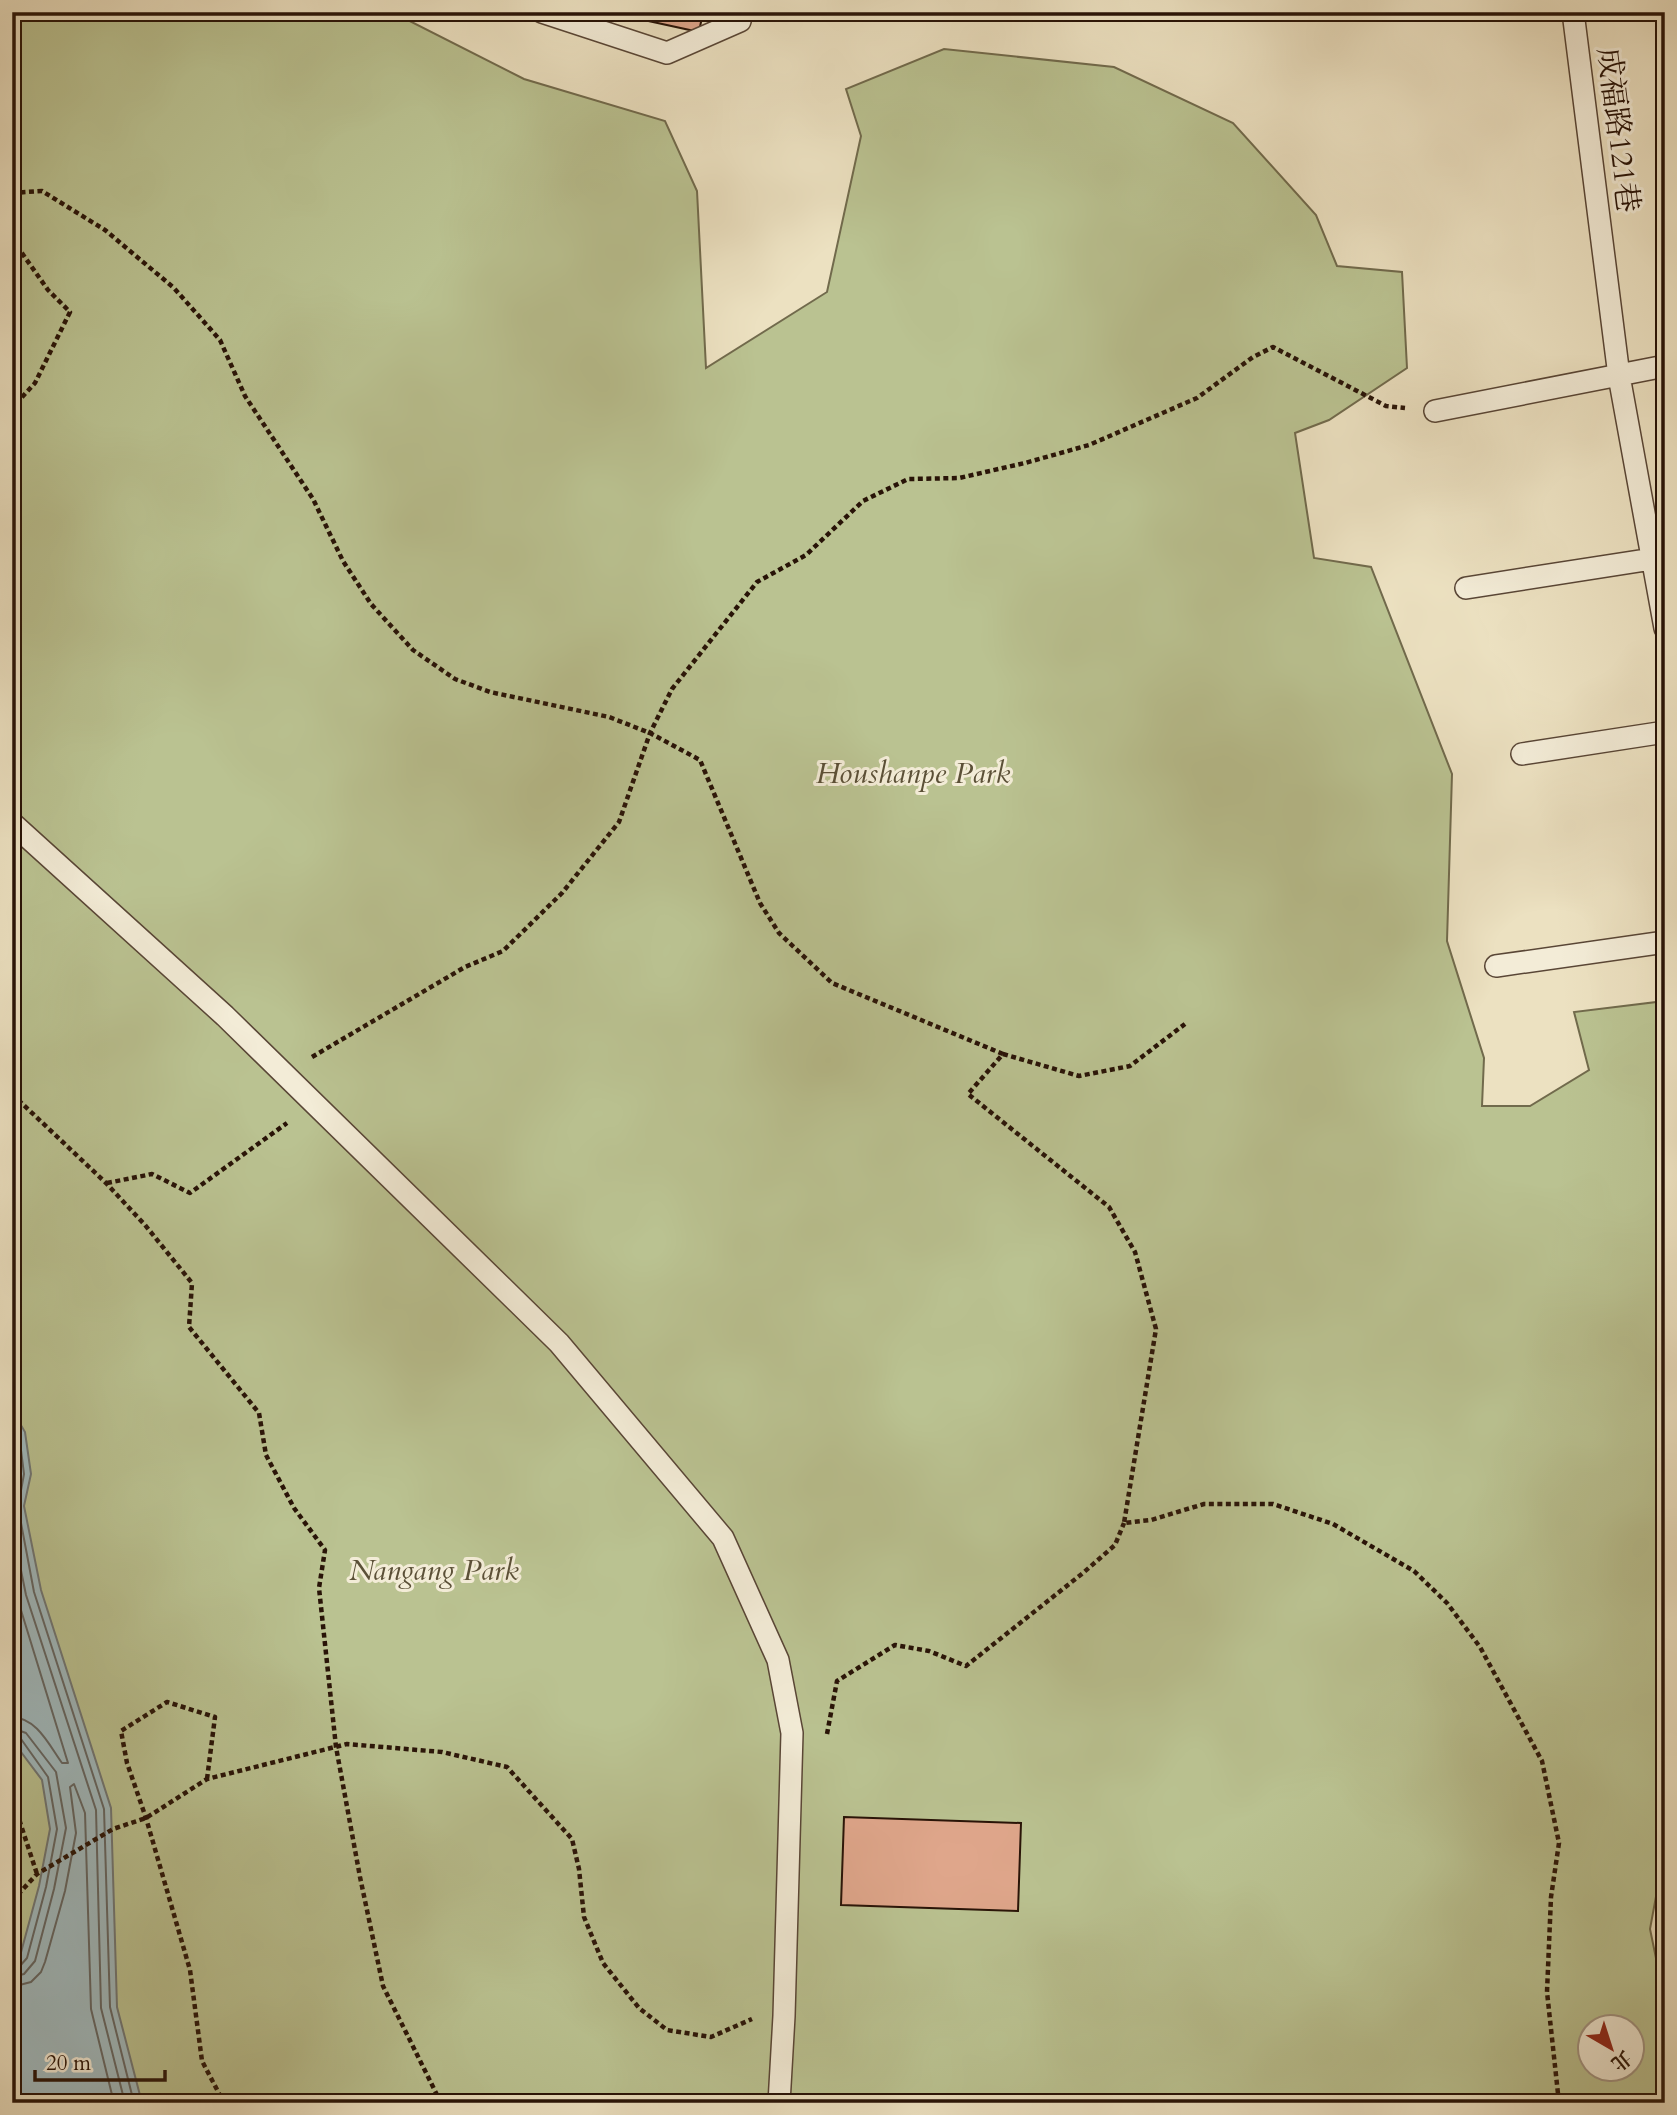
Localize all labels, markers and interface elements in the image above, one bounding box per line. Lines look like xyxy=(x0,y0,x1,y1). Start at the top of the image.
street label: 成福路121巷 xyxy=(1588,45,1648,215)
park label: Houshanpe Park xyxy=(816,753,1010,794)
park label: Nangang Park xyxy=(349,1550,519,1591)
north arrow xyxy=(1576,2014,1646,2084)
scale bar xyxy=(35,2038,164,2082)
text: 北 xyxy=(1605,2044,1637,2077)
text: 20 m xyxy=(46,2049,91,2078)

